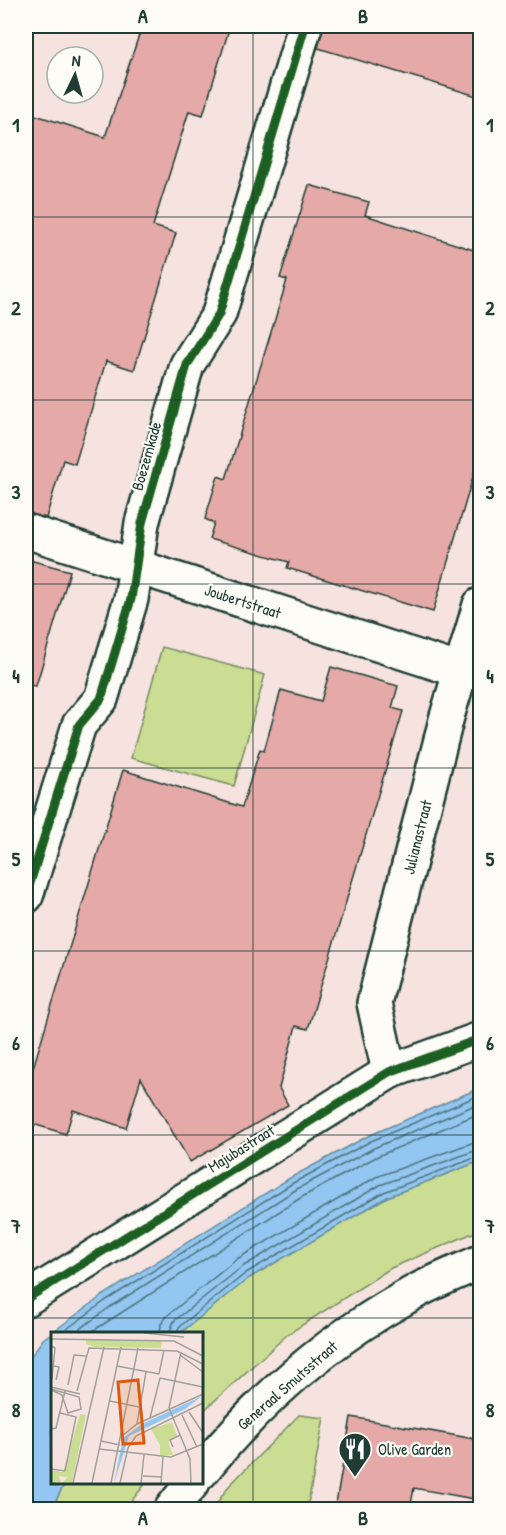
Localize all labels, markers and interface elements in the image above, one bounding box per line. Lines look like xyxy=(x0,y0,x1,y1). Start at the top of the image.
text: A xyxy=(138,2,148,29)
text: B xyxy=(358,2,368,29)
north arrow xyxy=(45,45,105,105)
text: N xyxy=(71,49,82,71)
text: 1 xyxy=(12,111,20,138)
text: 1 xyxy=(486,111,494,138)
text: 2 xyxy=(11,294,21,321)
text: 2 xyxy=(485,294,495,321)
street label: Boezemkade xyxy=(126,418,166,493)
text: 3 xyxy=(12,478,21,505)
text: 3 xyxy=(486,478,495,505)
street label: Joubertstraat xyxy=(202,578,285,624)
text: 4 xyxy=(12,662,20,689)
text: 4 xyxy=(486,662,494,689)
street label: Julianastraat xyxy=(397,797,437,876)
text: 5 xyxy=(12,845,21,872)
text: 5 xyxy=(486,845,495,872)
text: 6 xyxy=(12,1029,20,1056)
text: 6 xyxy=(486,1029,494,1056)
street label: Majubastraat xyxy=(203,1119,279,1177)
text: 7 xyxy=(10,1212,21,1239)
text: 7 xyxy=(484,1212,495,1239)
inset map xyxy=(51,1332,202,1484)
street label: Generaal Smutsstraat xyxy=(232,1335,342,1435)
text: 8 xyxy=(12,1396,21,1423)
text: 8 xyxy=(486,1396,495,1423)
restaurant icon: Olive Garden xyxy=(337,1431,373,1478)
place label: Olive Garden xyxy=(378,1438,451,1460)
text: A xyxy=(138,1504,148,1531)
text: B xyxy=(358,1504,368,1531)

